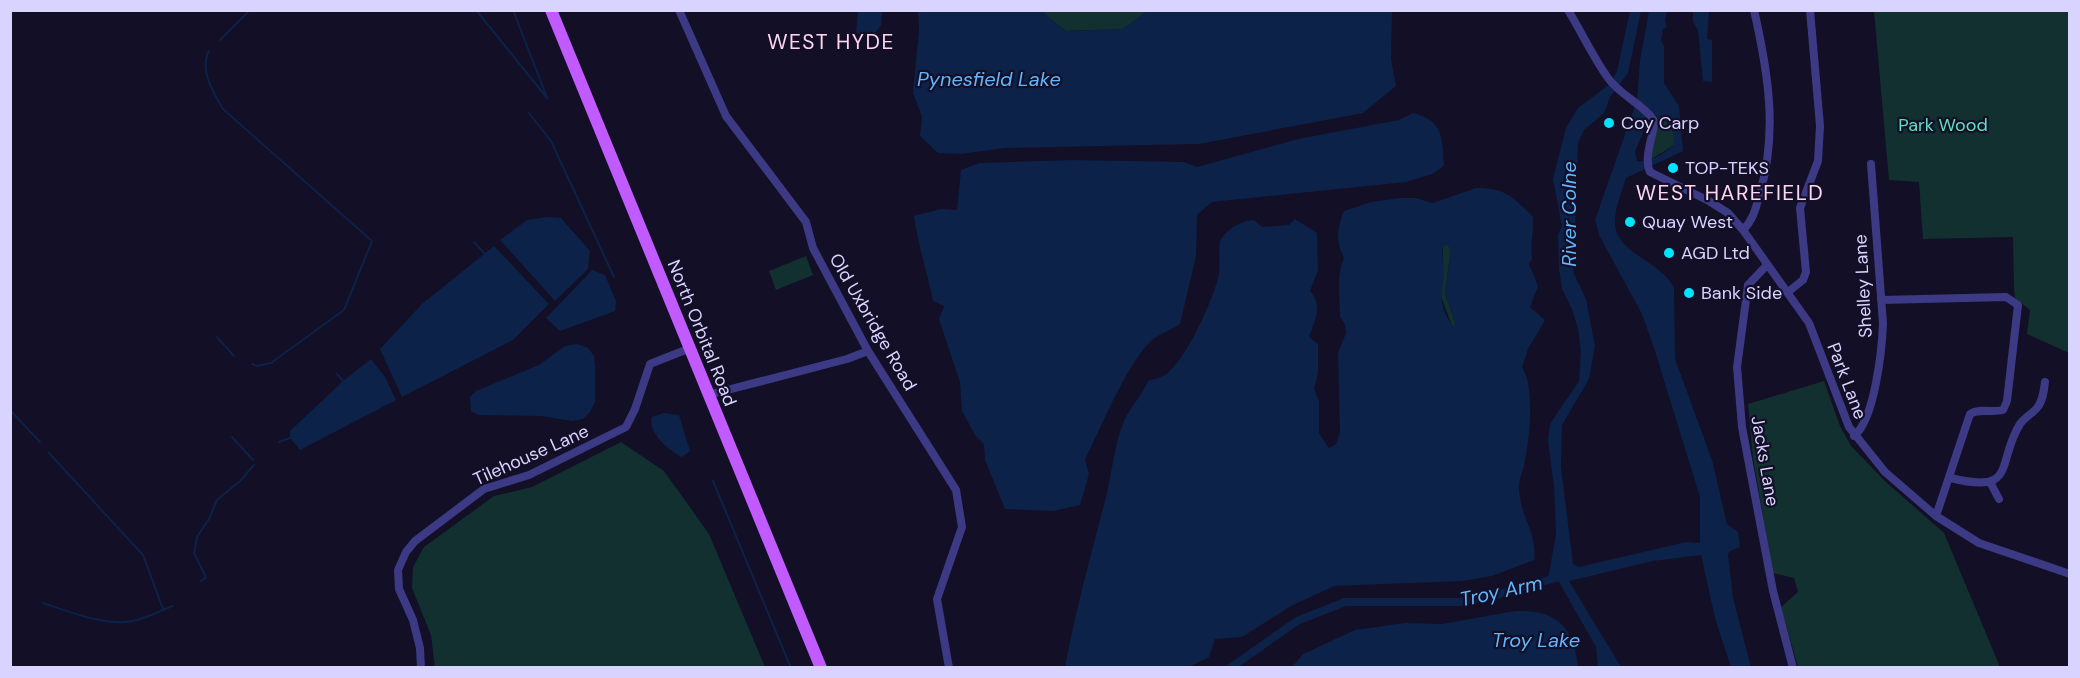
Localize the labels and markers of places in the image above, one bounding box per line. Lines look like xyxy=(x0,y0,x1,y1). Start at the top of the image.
place label: Coy Carp xyxy=(1621,111,1699,135)
marker: Coy Carp xyxy=(1602,116,1616,130)
place label: TOP-TEKS xyxy=(1685,156,1769,180)
marker: TOP-TEKS xyxy=(1666,161,1680,175)
place label: Quay West xyxy=(1642,210,1733,234)
marker: Quay West xyxy=(1623,215,1637,229)
place label: AGD Ltd xyxy=(1681,241,1750,265)
marker: AGD Ltd xyxy=(1662,246,1676,260)
place label: Bank Side xyxy=(1701,281,1782,305)
marker: Bank Side xyxy=(1682,286,1696,300)

